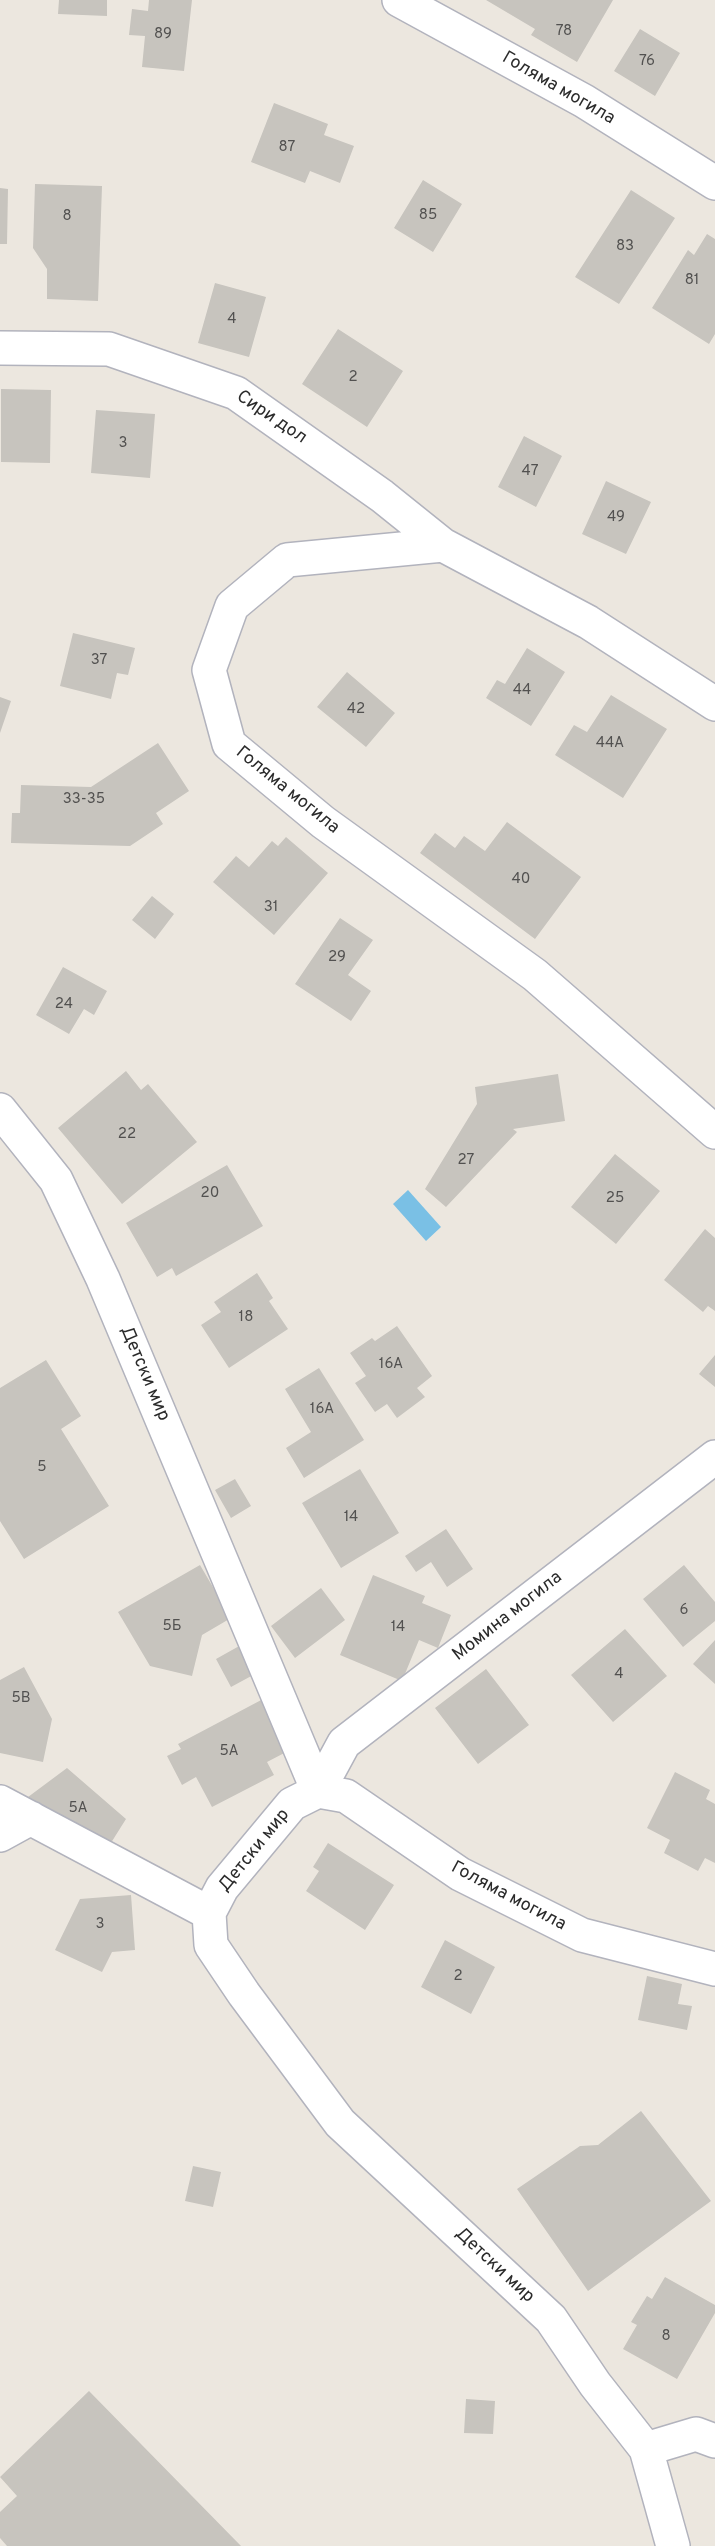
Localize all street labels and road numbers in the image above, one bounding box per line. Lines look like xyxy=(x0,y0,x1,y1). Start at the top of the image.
street label: Голяма могила xyxy=(498,48,618,130)
street label: Сири дол xyxy=(232,387,310,449)
street label: Голяма могила xyxy=(231,743,343,839)
street label: Детски мир xyxy=(114,1323,174,1425)
street label: Момина могила xyxy=(449,1567,567,1667)
street label: Детски мир xyxy=(215,1805,295,1897)
street label: Голяма могила xyxy=(447,1858,569,1936)
street label: Детски мир xyxy=(450,2224,538,2308)

